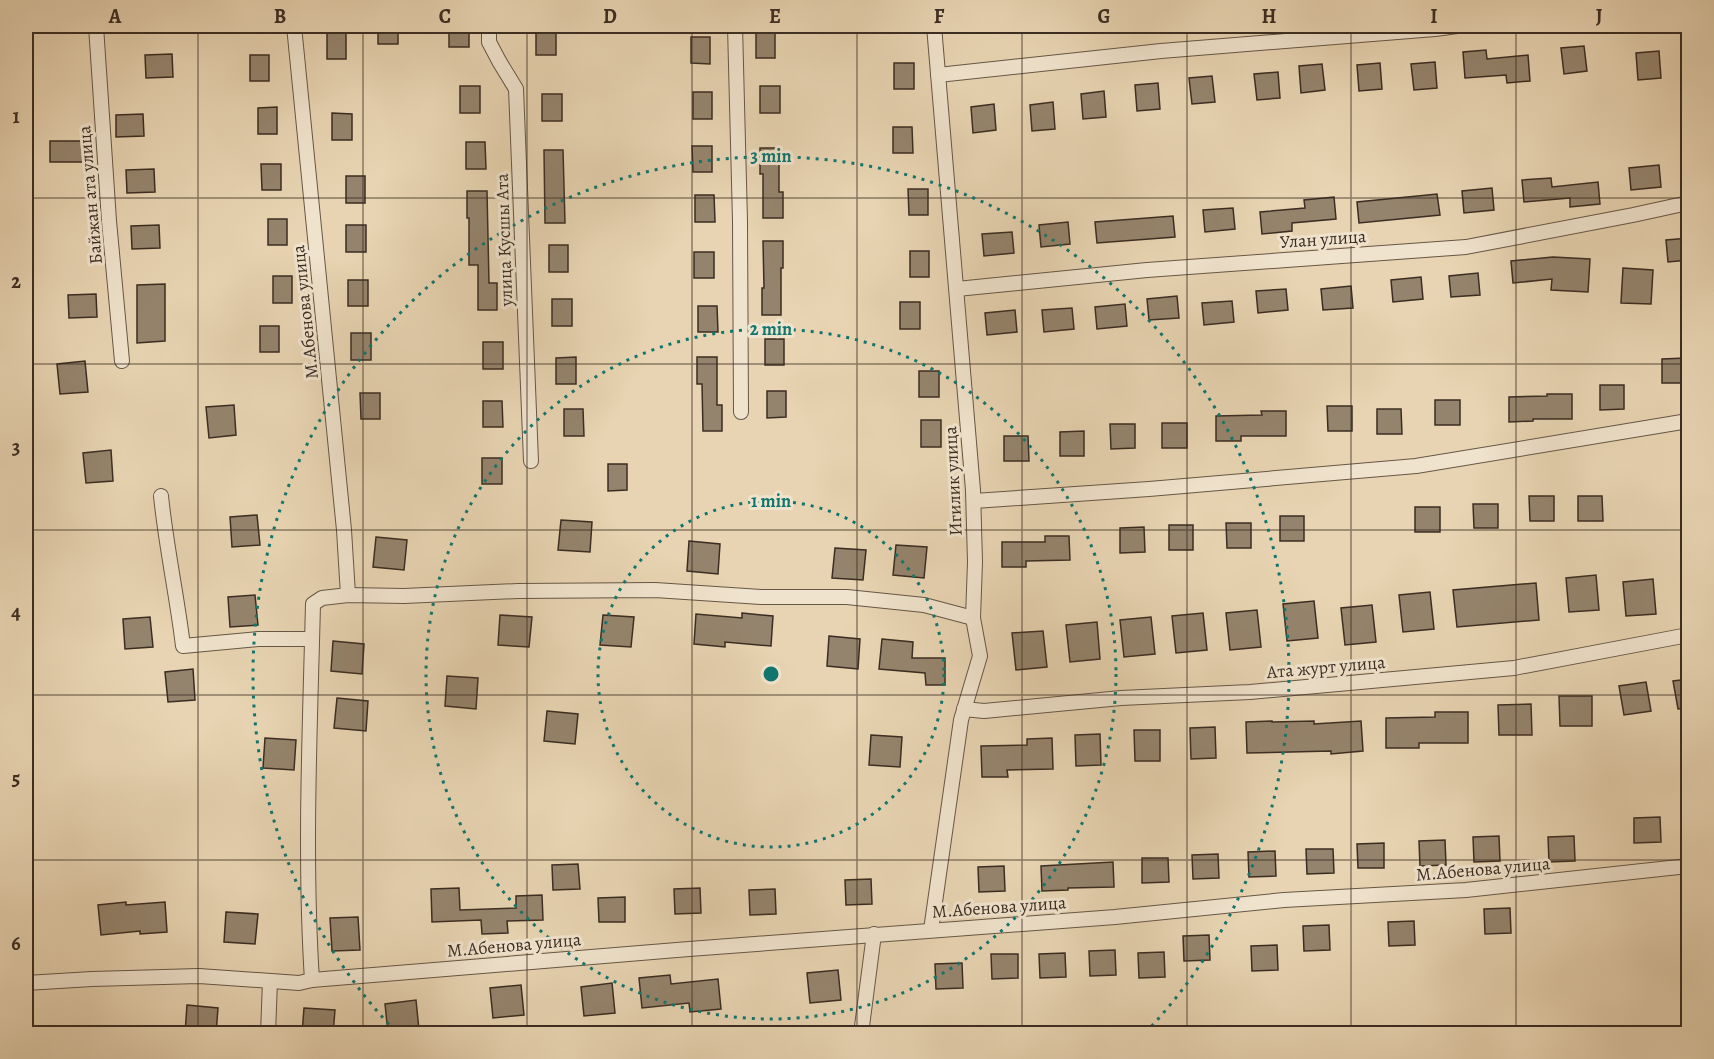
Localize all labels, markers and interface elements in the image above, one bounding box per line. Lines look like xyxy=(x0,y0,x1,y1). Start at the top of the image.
text: A xyxy=(108,3,122,30)
text: B xyxy=(274,3,286,30)
text: C xyxy=(439,3,451,30)
text: D xyxy=(603,3,617,30)
text: E xyxy=(769,3,781,30)
text: F xyxy=(934,3,945,30)
text: G xyxy=(1097,3,1111,30)
text: H xyxy=(1262,3,1277,30)
text: I xyxy=(1430,3,1438,30)
text: J xyxy=(1596,3,1603,30)
text: 1 xyxy=(12,103,20,130)
street label: Байжан ата улица xyxy=(72,124,108,265)
text: 3 min xyxy=(750,144,792,168)
street label: улица Кусшы Ата xyxy=(490,172,518,308)
street label: Улан улица xyxy=(1279,224,1368,254)
street label: М.Абенова улица xyxy=(286,243,324,380)
text: 2 xyxy=(11,268,21,295)
text: 2 min xyxy=(750,317,792,341)
street label: Игилик улица xyxy=(938,425,968,536)
text: 3 xyxy=(12,434,20,461)
text: 1 min xyxy=(751,489,791,513)
text: 4 xyxy=(11,599,21,626)
street label: Ата журт улица xyxy=(1265,650,1387,684)
centre of rings xyxy=(761,664,781,684)
text: 5 xyxy=(12,765,20,792)
street label: М.Абенова улица xyxy=(1415,851,1552,887)
street label: М.Абенова улица xyxy=(931,890,1068,924)
street label: М.Абенова улица xyxy=(446,927,583,963)
text: 6 xyxy=(11,930,21,957)

